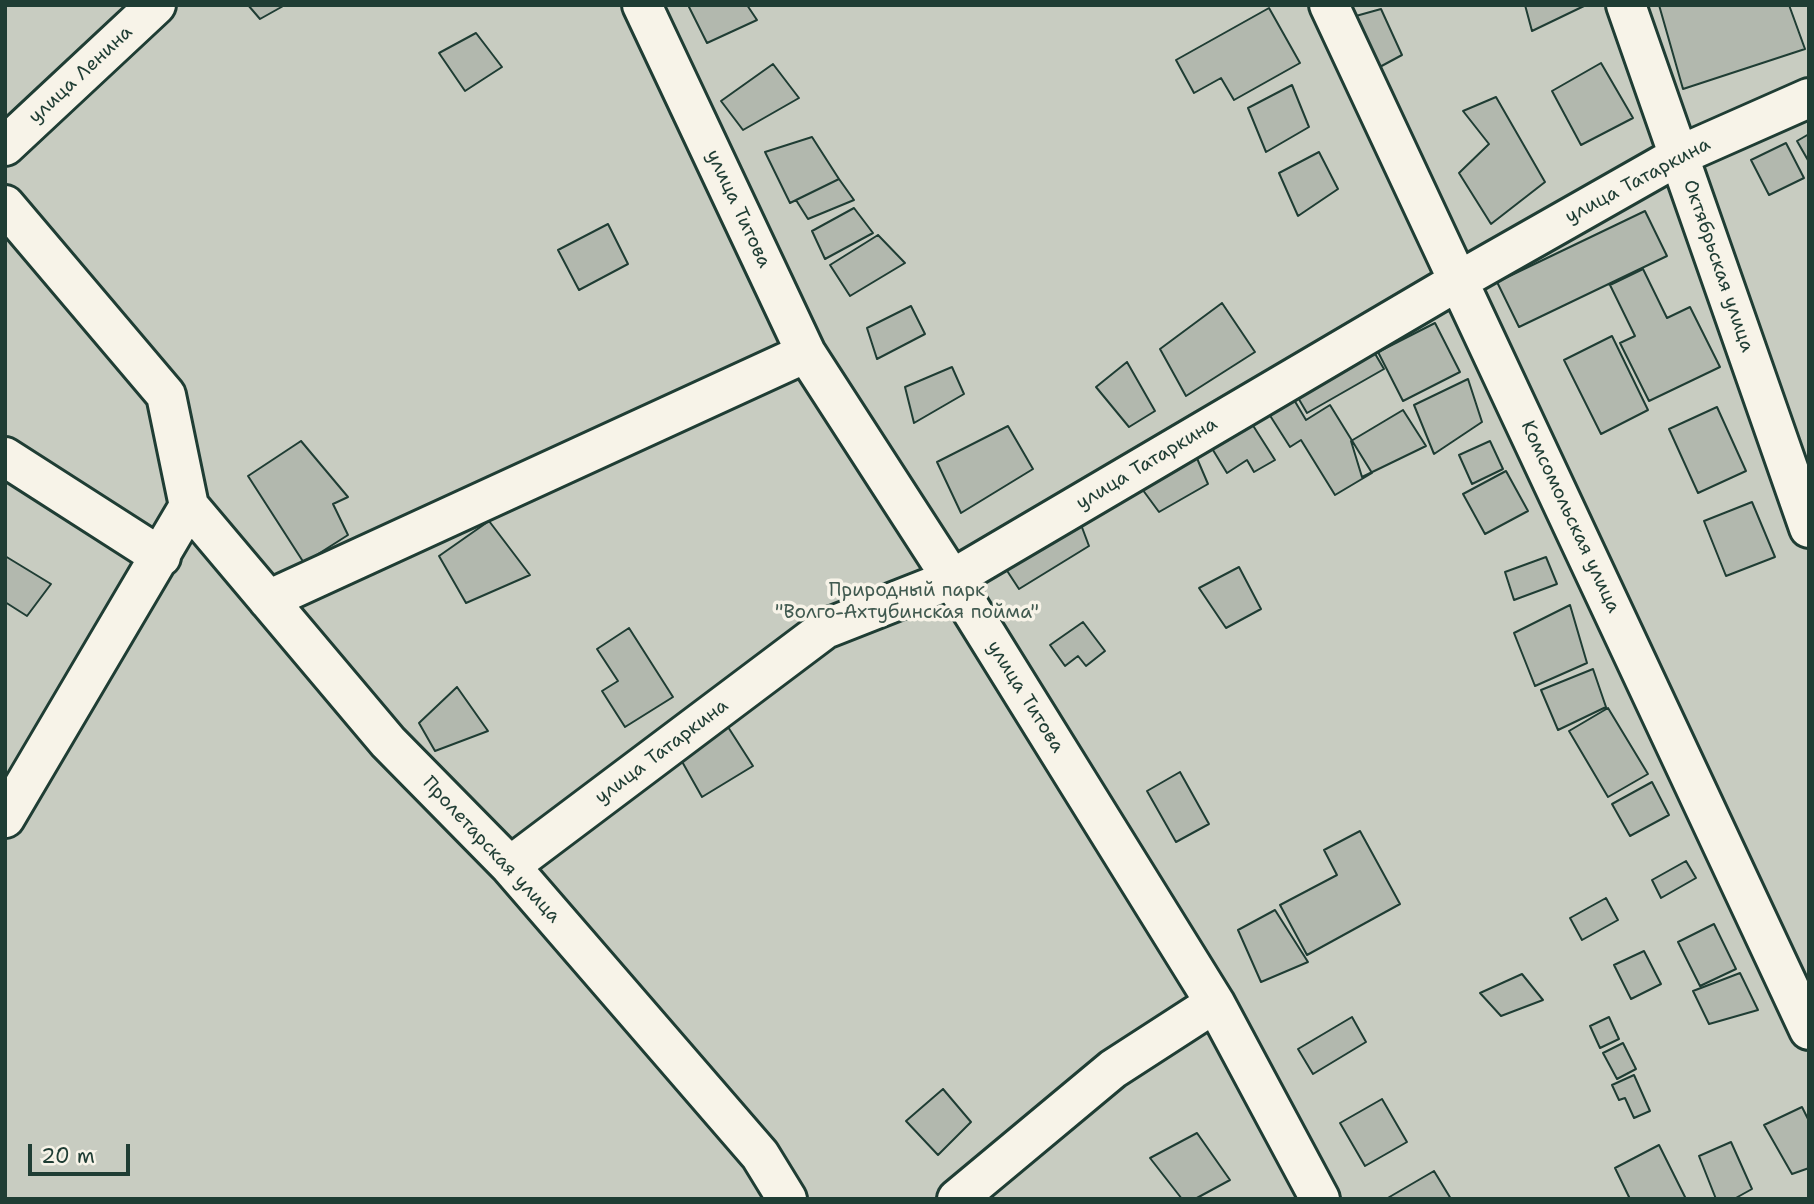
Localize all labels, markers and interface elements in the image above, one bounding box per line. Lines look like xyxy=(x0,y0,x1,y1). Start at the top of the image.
street label: улица Ленина xyxy=(24,21,138,129)
street label: улица Татаркина xyxy=(1562,133,1714,229)
street label: улица Титова xyxy=(701,146,775,272)
street label: Октябрьская улица xyxy=(1678,177,1758,355)
street label: улица Татаркина xyxy=(1072,413,1222,515)
street label: Комсомольская улица xyxy=(1515,417,1625,617)
park label: Природный парк "Волго-Ахтубинская пойма" xyxy=(775,580,1039,624)
street label: улица Титова xyxy=(981,637,1069,757)
street label: улица Татаркина xyxy=(591,695,733,809)
street label: Пролетарская улица xyxy=(417,772,565,928)
scale bar xyxy=(32,1130,133,1174)
text: 20 m xyxy=(41,1142,95,1170)

